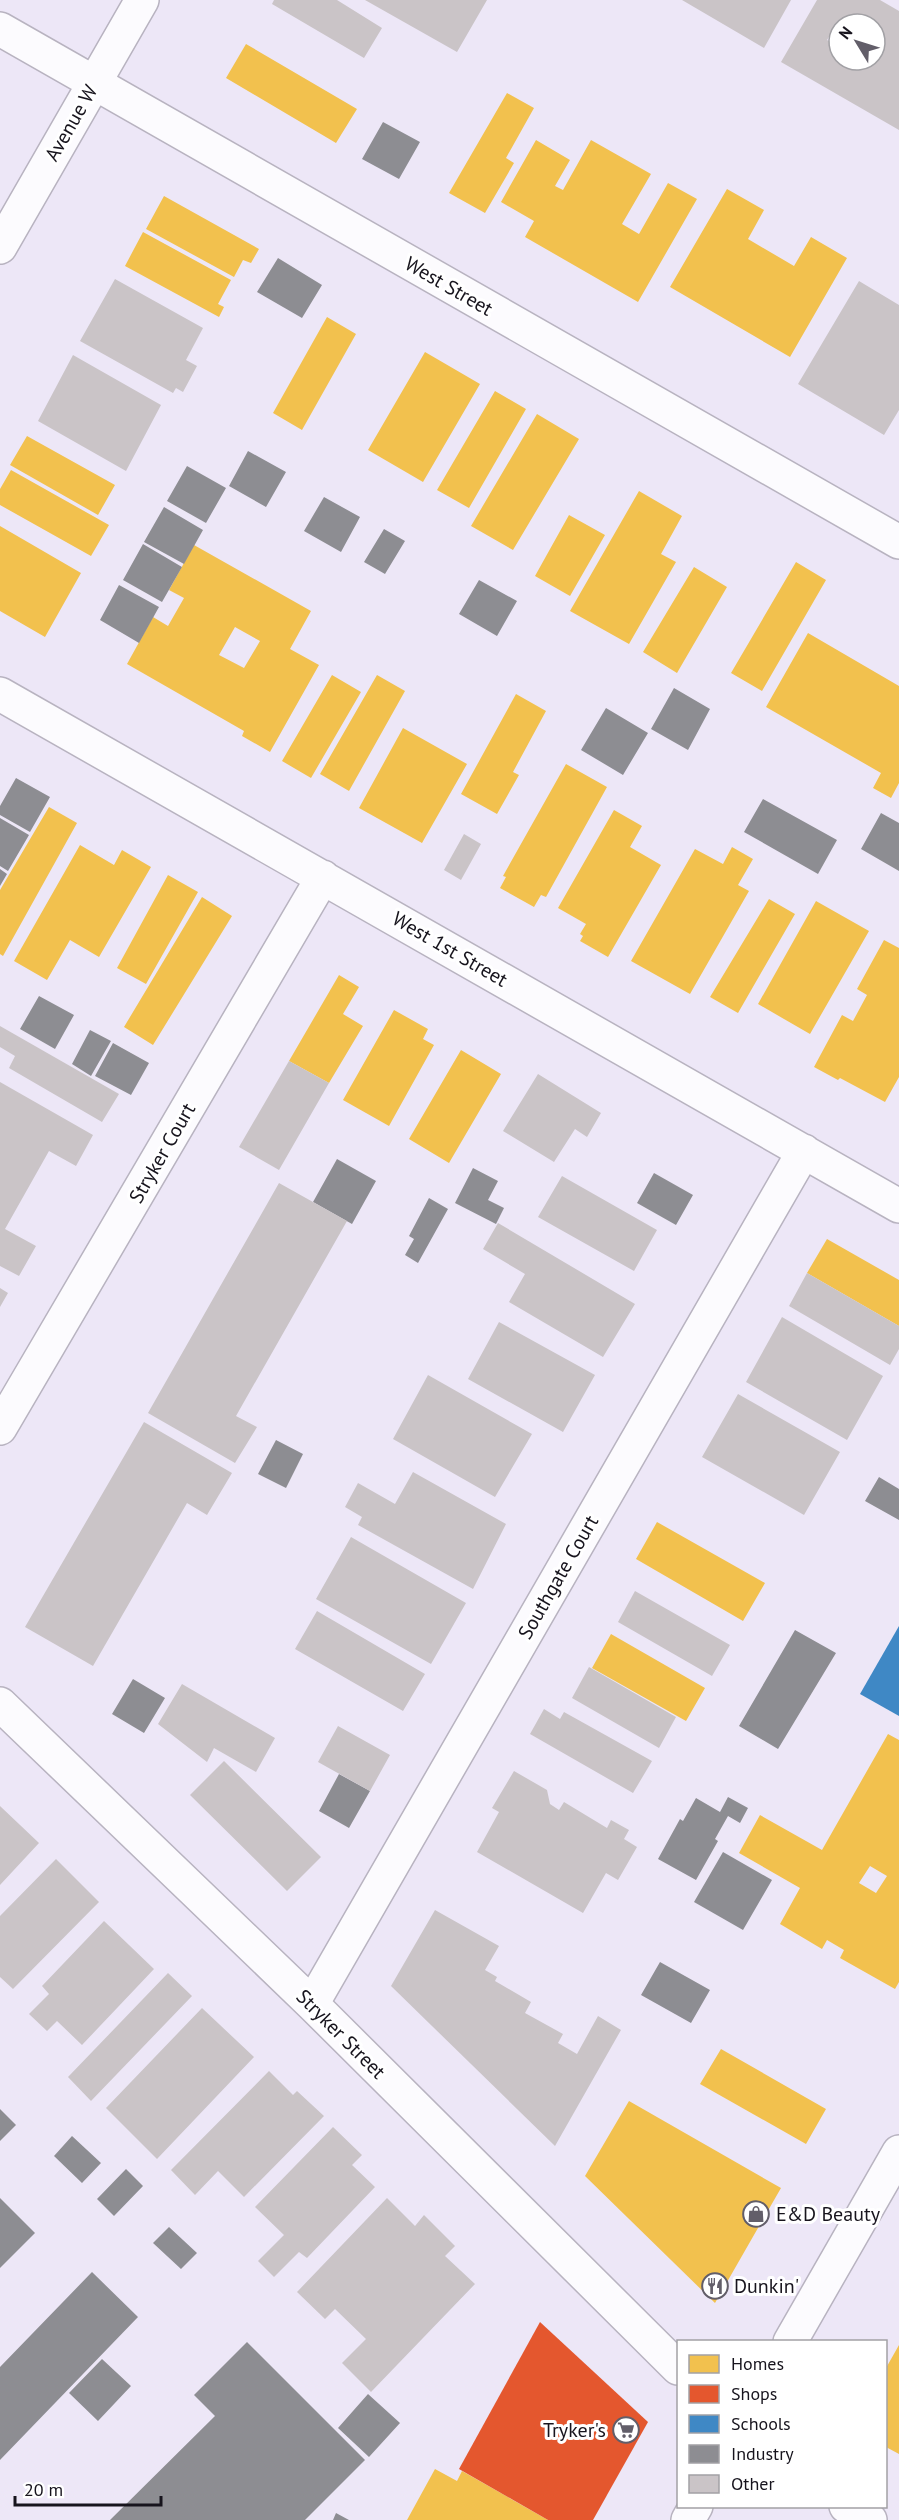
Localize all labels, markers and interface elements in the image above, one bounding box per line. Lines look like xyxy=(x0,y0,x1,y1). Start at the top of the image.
north arrow xyxy=(827,12,887,72)
text: N xyxy=(834,22,856,43)
street label: Avenue W xyxy=(39,80,103,166)
street label: West Street xyxy=(400,250,498,322)
street label: West 1st Street xyxy=(388,906,513,993)
street label: Stryker Court xyxy=(123,1098,201,1208)
street label: Southgate Court xyxy=(512,1510,604,1644)
street label: Stryker Street xyxy=(291,1984,391,2084)
shop icon: E&D Beauty xyxy=(741,2199,771,2229)
place label: E&D Beauty xyxy=(776,2201,881,2227)
restaurant icon: Dunkin' xyxy=(700,2271,730,2301)
place label: Dunkin' xyxy=(734,2273,799,2299)
legend xyxy=(677,2340,887,2508)
text: Homes xyxy=(731,2352,784,2375)
text: Shops xyxy=(731,2382,777,2405)
text: Schools xyxy=(731,2412,791,2435)
supermarket icon: Tryker's xyxy=(611,2415,641,2445)
place label: Tryker's xyxy=(543,2417,606,2443)
text: Industry xyxy=(731,2442,794,2465)
scale bar xyxy=(15,2469,160,2507)
text: Other xyxy=(731,2472,775,2495)
text: 20 m xyxy=(24,2478,63,2501)

